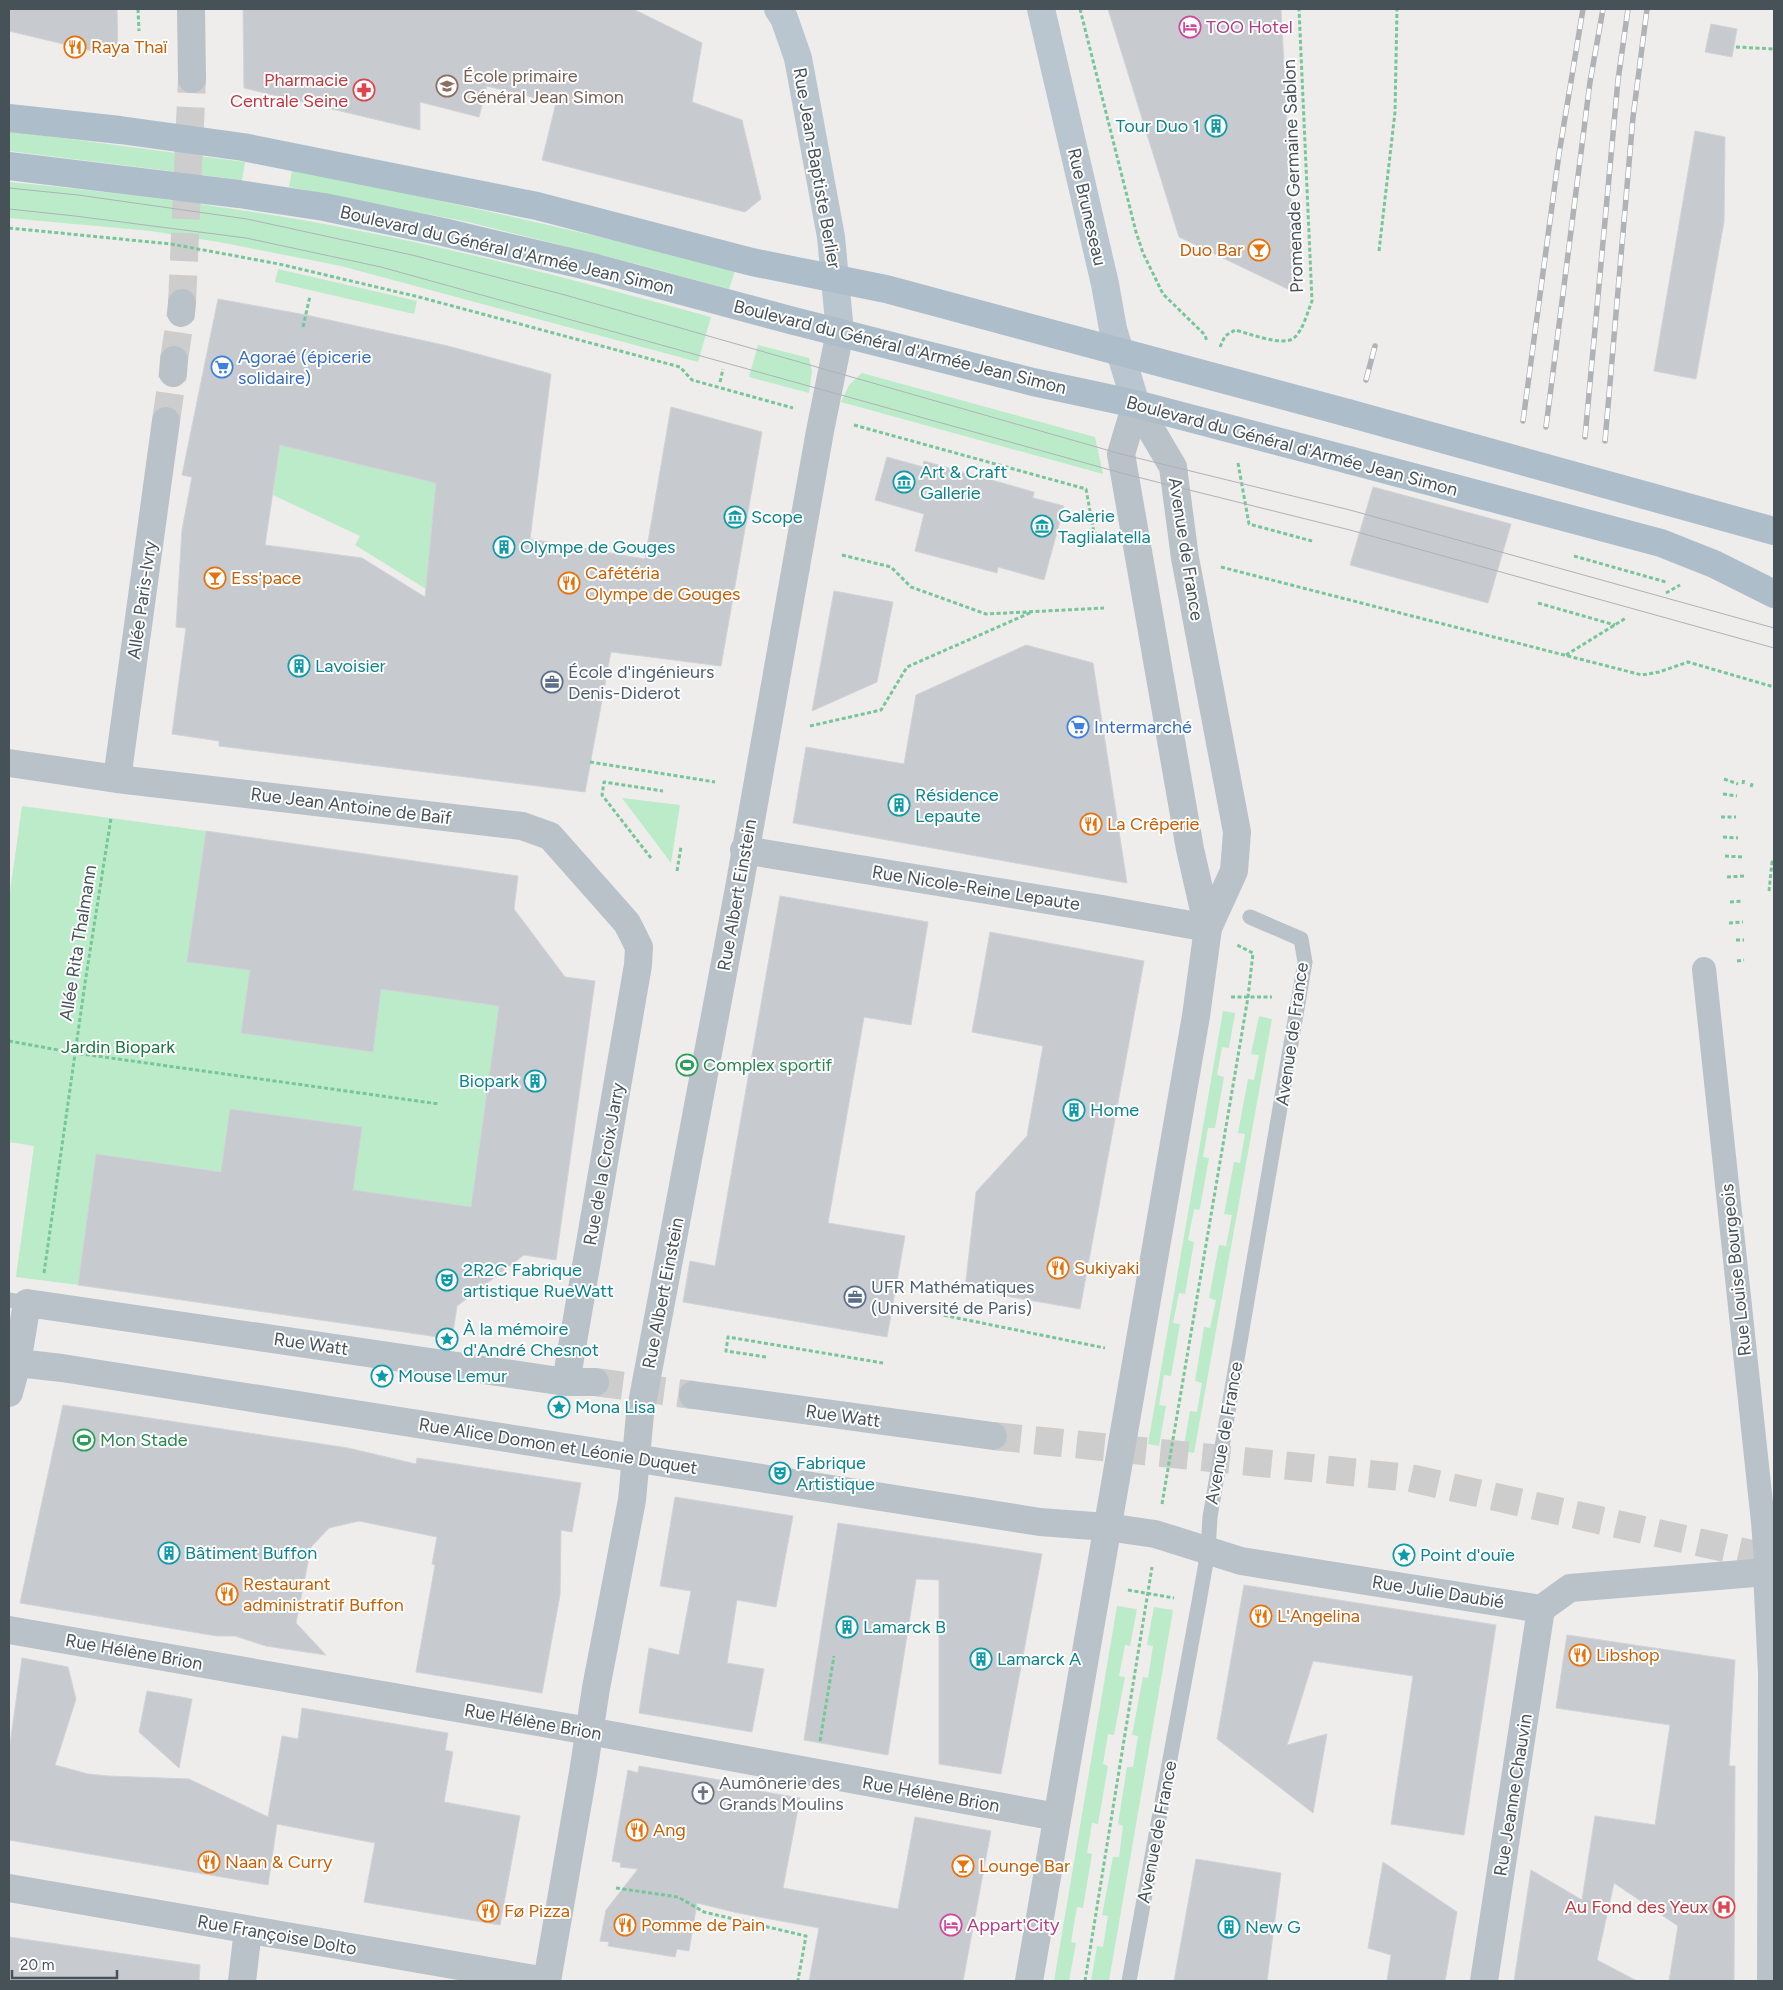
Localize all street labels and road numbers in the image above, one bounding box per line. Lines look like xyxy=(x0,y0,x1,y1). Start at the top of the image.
street label: Promenade Germaine Sablon xyxy=(1278,59,1308,293)
street label: Rue Jean-Baptiste Berlier xyxy=(788,66,846,270)
street label: Rue Bruneseau xyxy=(1063,146,1111,268)
street label: Boulevard du Général d'Armée Jean Simon xyxy=(338,201,676,299)
street label: Boulevard du Général d'Armée Jean Simon xyxy=(731,295,1069,399)
street label: Boulevard du Général d'Armée Jean Simon xyxy=(1124,391,1460,501)
street label: Avenue de France xyxy=(1164,476,1208,622)
street label: Allée Paris-Ivry xyxy=(123,539,161,661)
street label: Rue Jean Antoine de Baïf xyxy=(249,783,453,829)
street label: Rue Albert Einstein xyxy=(713,817,761,973)
street label: Rue Nicole-Reine Lepaute xyxy=(870,861,1082,915)
street label: Allée Rita Thalmann xyxy=(55,863,101,1023)
street label: Avenue de France xyxy=(1271,961,1313,1107)
street label: Rue de la Croix Jarry xyxy=(579,1080,629,1247)
street label: Rue Louise Bourgeois xyxy=(1716,1183,1756,1357)
street label: Rue Albert Einstein xyxy=(638,1216,688,1370)
street label: Rue Watt xyxy=(272,1328,350,1360)
street label: Avenue de France xyxy=(1201,1360,1247,1506)
street label: Rue Watt xyxy=(804,1400,882,1432)
street label: Rue Alice Domon et Léonie Duquet xyxy=(417,1413,699,1479)
street label: Rue Julie Daubié xyxy=(1370,1571,1506,1613)
street label: Rue Hélène Brion xyxy=(64,1629,204,1675)
street label: Rue Hélène Brion xyxy=(463,1699,603,1745)
street label: Rue Jeanne Chauvin xyxy=(1489,1712,1537,1878)
street label: Avenue de France xyxy=(1132,1759,1182,1905)
street label: Rue Hélène Brion xyxy=(861,1771,1001,1817)
street label: Rue Françoise Dolto xyxy=(196,1910,358,1960)

